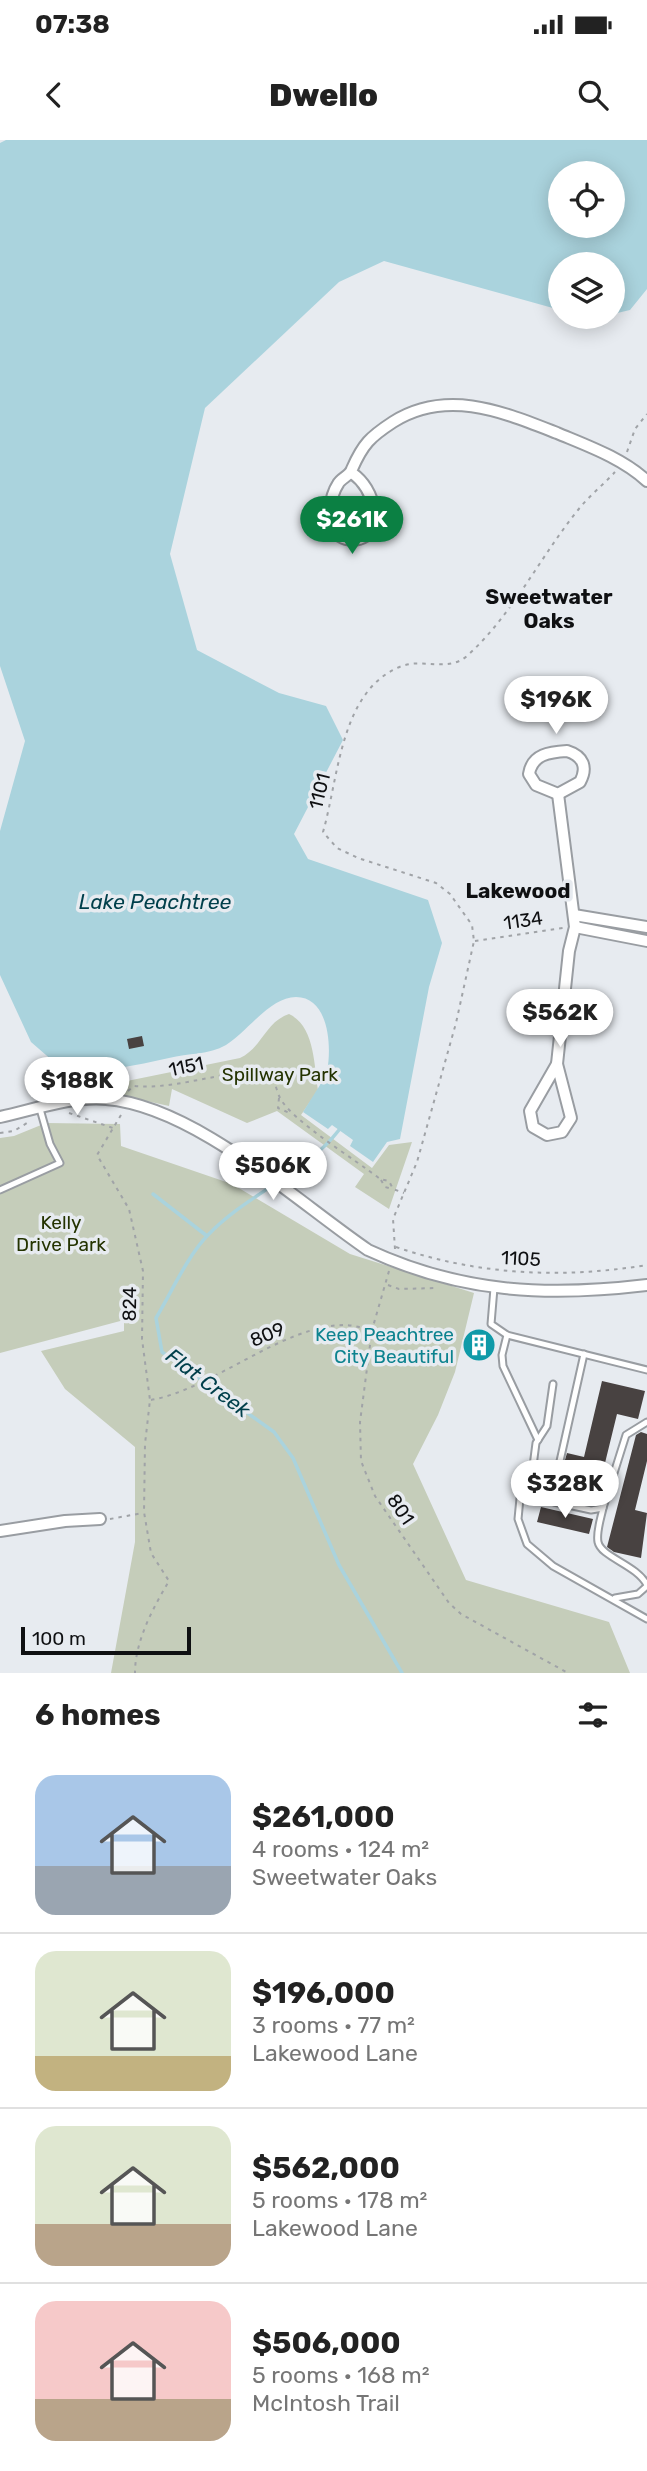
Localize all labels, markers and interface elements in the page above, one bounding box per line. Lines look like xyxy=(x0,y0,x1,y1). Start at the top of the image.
text: 07:38 xyxy=(35,9,110,40)
icon: back xyxy=(35,76,73,114)
text: Dwello xyxy=(269,76,378,114)
icon: search xyxy=(574,76,612,114)
map controls xyxy=(548,161,625,329)
button: locate xyxy=(548,161,625,238)
button: layers xyxy=(548,252,625,329)
pin: $261K xyxy=(303,496,401,556)
text: $261K xyxy=(316,505,388,533)
district label: Sweetwater Oaks xyxy=(485,584,613,633)
pin: $196K xyxy=(507,676,605,736)
text: $196K xyxy=(520,685,592,713)
street label: 1101 xyxy=(304,771,335,812)
district label: Lakewood xyxy=(465,878,571,903)
water label: Lake Peachtree xyxy=(79,889,231,914)
street label: 1134 xyxy=(502,906,544,935)
pin: $562K xyxy=(511,990,609,1049)
text: $562K xyxy=(522,998,598,1026)
street label: 1151 xyxy=(166,1052,206,1081)
pin: $188K xyxy=(28,1058,126,1117)
park label: Spillway Park xyxy=(222,1063,338,1086)
text: $188K xyxy=(40,1066,114,1094)
pin: $506K xyxy=(224,1142,322,1202)
text: $506K xyxy=(235,1151,311,1179)
park label: Kelly Drive Park xyxy=(16,1211,106,1256)
street label: 1105 xyxy=(501,1246,541,1271)
street label: 824 xyxy=(118,1286,141,1322)
street label: 809 xyxy=(246,1317,288,1352)
place label: Keep Peachtree City Beautiful xyxy=(315,1323,454,1368)
building icon: Keep Peachtree City Beautiful xyxy=(460,1326,498,1364)
water label: Flat Creek xyxy=(161,1343,256,1423)
pin: $328K xyxy=(516,1460,614,1520)
text: $328K xyxy=(527,1469,603,1497)
street label: 801 xyxy=(382,1489,419,1529)
scale bar xyxy=(21,1624,191,1656)
text: 100 m xyxy=(32,1627,86,1650)
icon: filters xyxy=(574,1696,612,1734)
text: 6 homes xyxy=(35,1697,161,1733)
text: $261,000 xyxy=(252,1799,395,1835)
icon: home xyxy=(91,1803,175,1887)
text: 4 rooms · 124 m² xyxy=(252,1835,429,1863)
text: Sweetwater Oaks xyxy=(252,1863,437,1891)
text: $196,000 xyxy=(252,1975,395,2011)
icon: home xyxy=(91,1979,175,2063)
text: 3 rooms · 77 m² xyxy=(252,2011,415,2039)
text: Lakewood Lane xyxy=(252,2039,418,2067)
text: $562,000 xyxy=(252,2150,400,2186)
icon: home xyxy=(91,2154,175,2238)
text: 5 rooms · 178 m² xyxy=(252,2186,427,2214)
text: Lakewood Lane xyxy=(252,2214,418,2242)
text: $506,000 xyxy=(252,2325,401,2361)
icon: home xyxy=(91,2329,175,2413)
text: 5 rooms · 168 m² xyxy=(252,2361,430,2389)
text: McIntosh Trail xyxy=(252,2389,400,2417)

